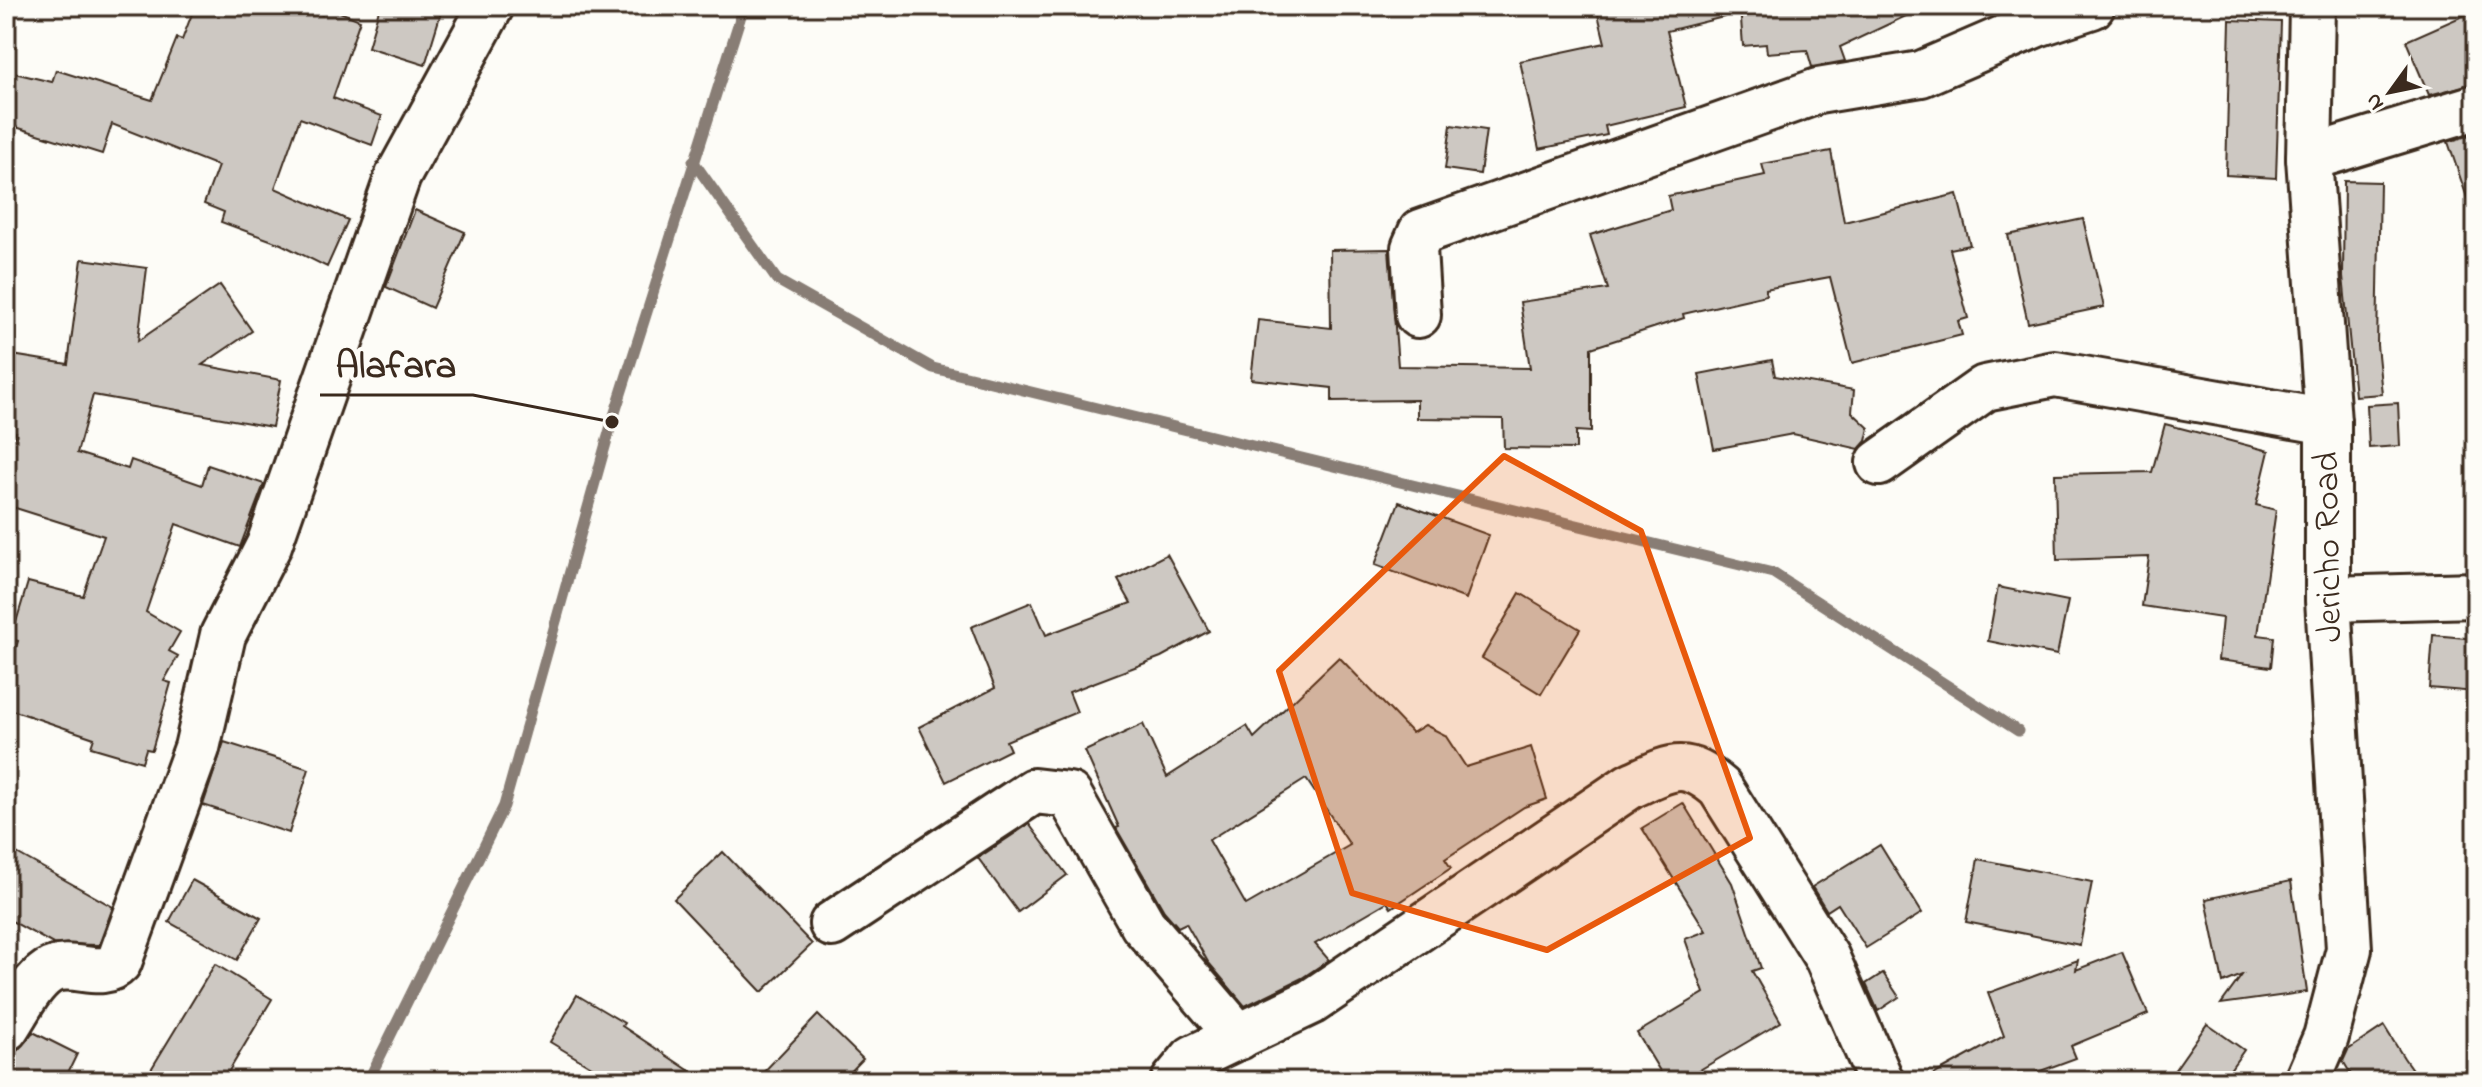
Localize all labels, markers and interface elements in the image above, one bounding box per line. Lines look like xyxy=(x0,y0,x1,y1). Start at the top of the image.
north arrow xyxy=(2350,52,2430,132)
text: N xyxy=(2358,86,2393,116)
callout: Alafara xyxy=(320,333,473,395)
text: Alafara xyxy=(336,340,456,396)
street label: Jericho Road xyxy=(2302,451,2358,643)

